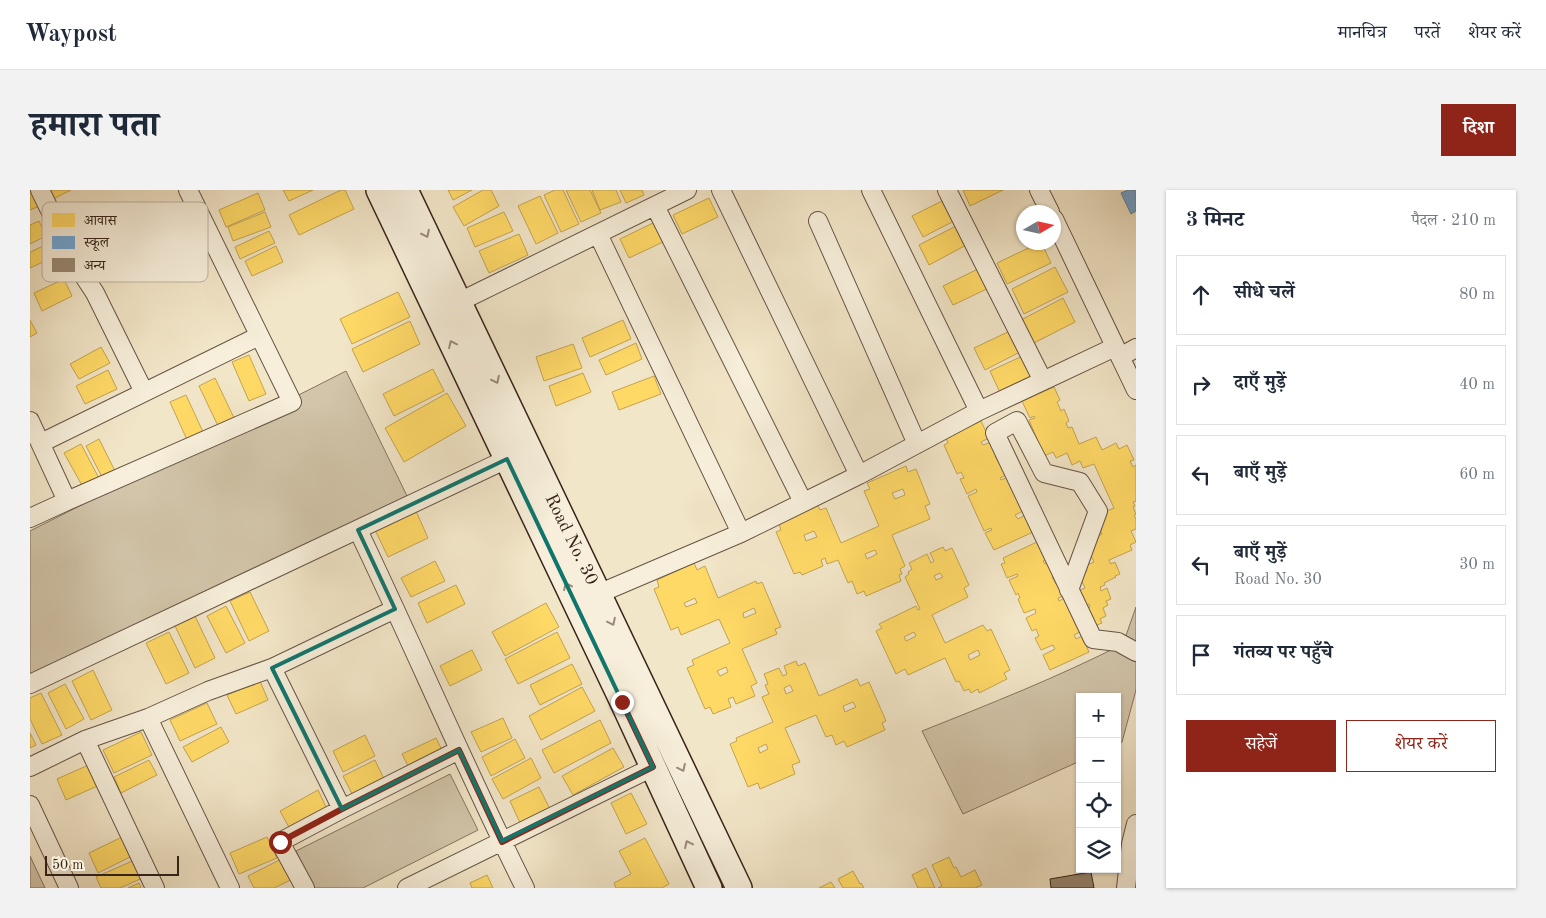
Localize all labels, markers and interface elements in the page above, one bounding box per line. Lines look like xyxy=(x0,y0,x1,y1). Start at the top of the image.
text: Waypost xyxy=(25,23,117,47)
text: मानचित्र xyxy=(1338,24,1387,42)
text: परतें xyxy=(1415,24,1440,42)
text: शेयर करें xyxy=(1468,24,1521,42)
button: दिशा xyxy=(1441,104,1516,156)
text: हमारा पता xyxy=(30,109,159,144)
legend xyxy=(42,202,208,282)
north arrow xyxy=(1016,205,1061,250)
text: 3 मिनट xyxy=(1186,210,1244,231)
text: पैदल · 210 m xyxy=(1411,213,1496,229)
text: आवास xyxy=(84,214,118,228)
one-way arrow xyxy=(420,229,430,238)
text: स्कूल xyxy=(83,236,110,252)
text: अन्य xyxy=(84,259,107,273)
icon: ahead xyxy=(1187,281,1215,309)
text: सीधे चलें xyxy=(1234,284,1294,303)
text: 80 m xyxy=(1459,287,1495,303)
one-way arrow xyxy=(448,340,459,349)
icon: right xyxy=(1187,371,1215,399)
text: दाएँ मुड़ें xyxy=(1234,374,1286,393)
one-way arrow xyxy=(490,375,500,384)
text: 40 m xyxy=(1459,377,1495,393)
icon: left xyxy=(1187,461,1215,489)
text: बाएँ मुड़ें xyxy=(1234,464,1286,483)
text: 60 m xyxy=(1459,467,1495,483)
street label: Road No. 30 xyxy=(541,491,601,588)
text: बाएँ मुड़ें xyxy=(1234,544,1286,563)
icon: left xyxy=(1187,551,1215,579)
text: 30 m xyxy=(1459,557,1495,573)
text: Road No. 30 xyxy=(1234,572,1322,588)
one-way arrow xyxy=(563,582,574,591)
one-way arrow xyxy=(606,616,616,625)
icon: arrive xyxy=(1187,641,1215,669)
text: गंतव्य पर पहुँचे xyxy=(1234,644,1333,663)
route end xyxy=(611,691,634,714)
map controls xyxy=(1076,693,1121,873)
button: + xyxy=(1076,693,1121,738)
button: सहेजें xyxy=(1186,720,1336,772)
button: शेयर करें xyxy=(1346,720,1496,772)
button: − xyxy=(1076,738,1121,783)
one-way arrow xyxy=(676,763,686,772)
button: locate xyxy=(1076,783,1121,828)
button: layers xyxy=(1076,828,1121,873)
route start xyxy=(269,831,292,854)
one-way arrow xyxy=(684,840,695,849)
scale bar xyxy=(45,853,179,876)
text: 50 m xyxy=(52,858,83,872)

